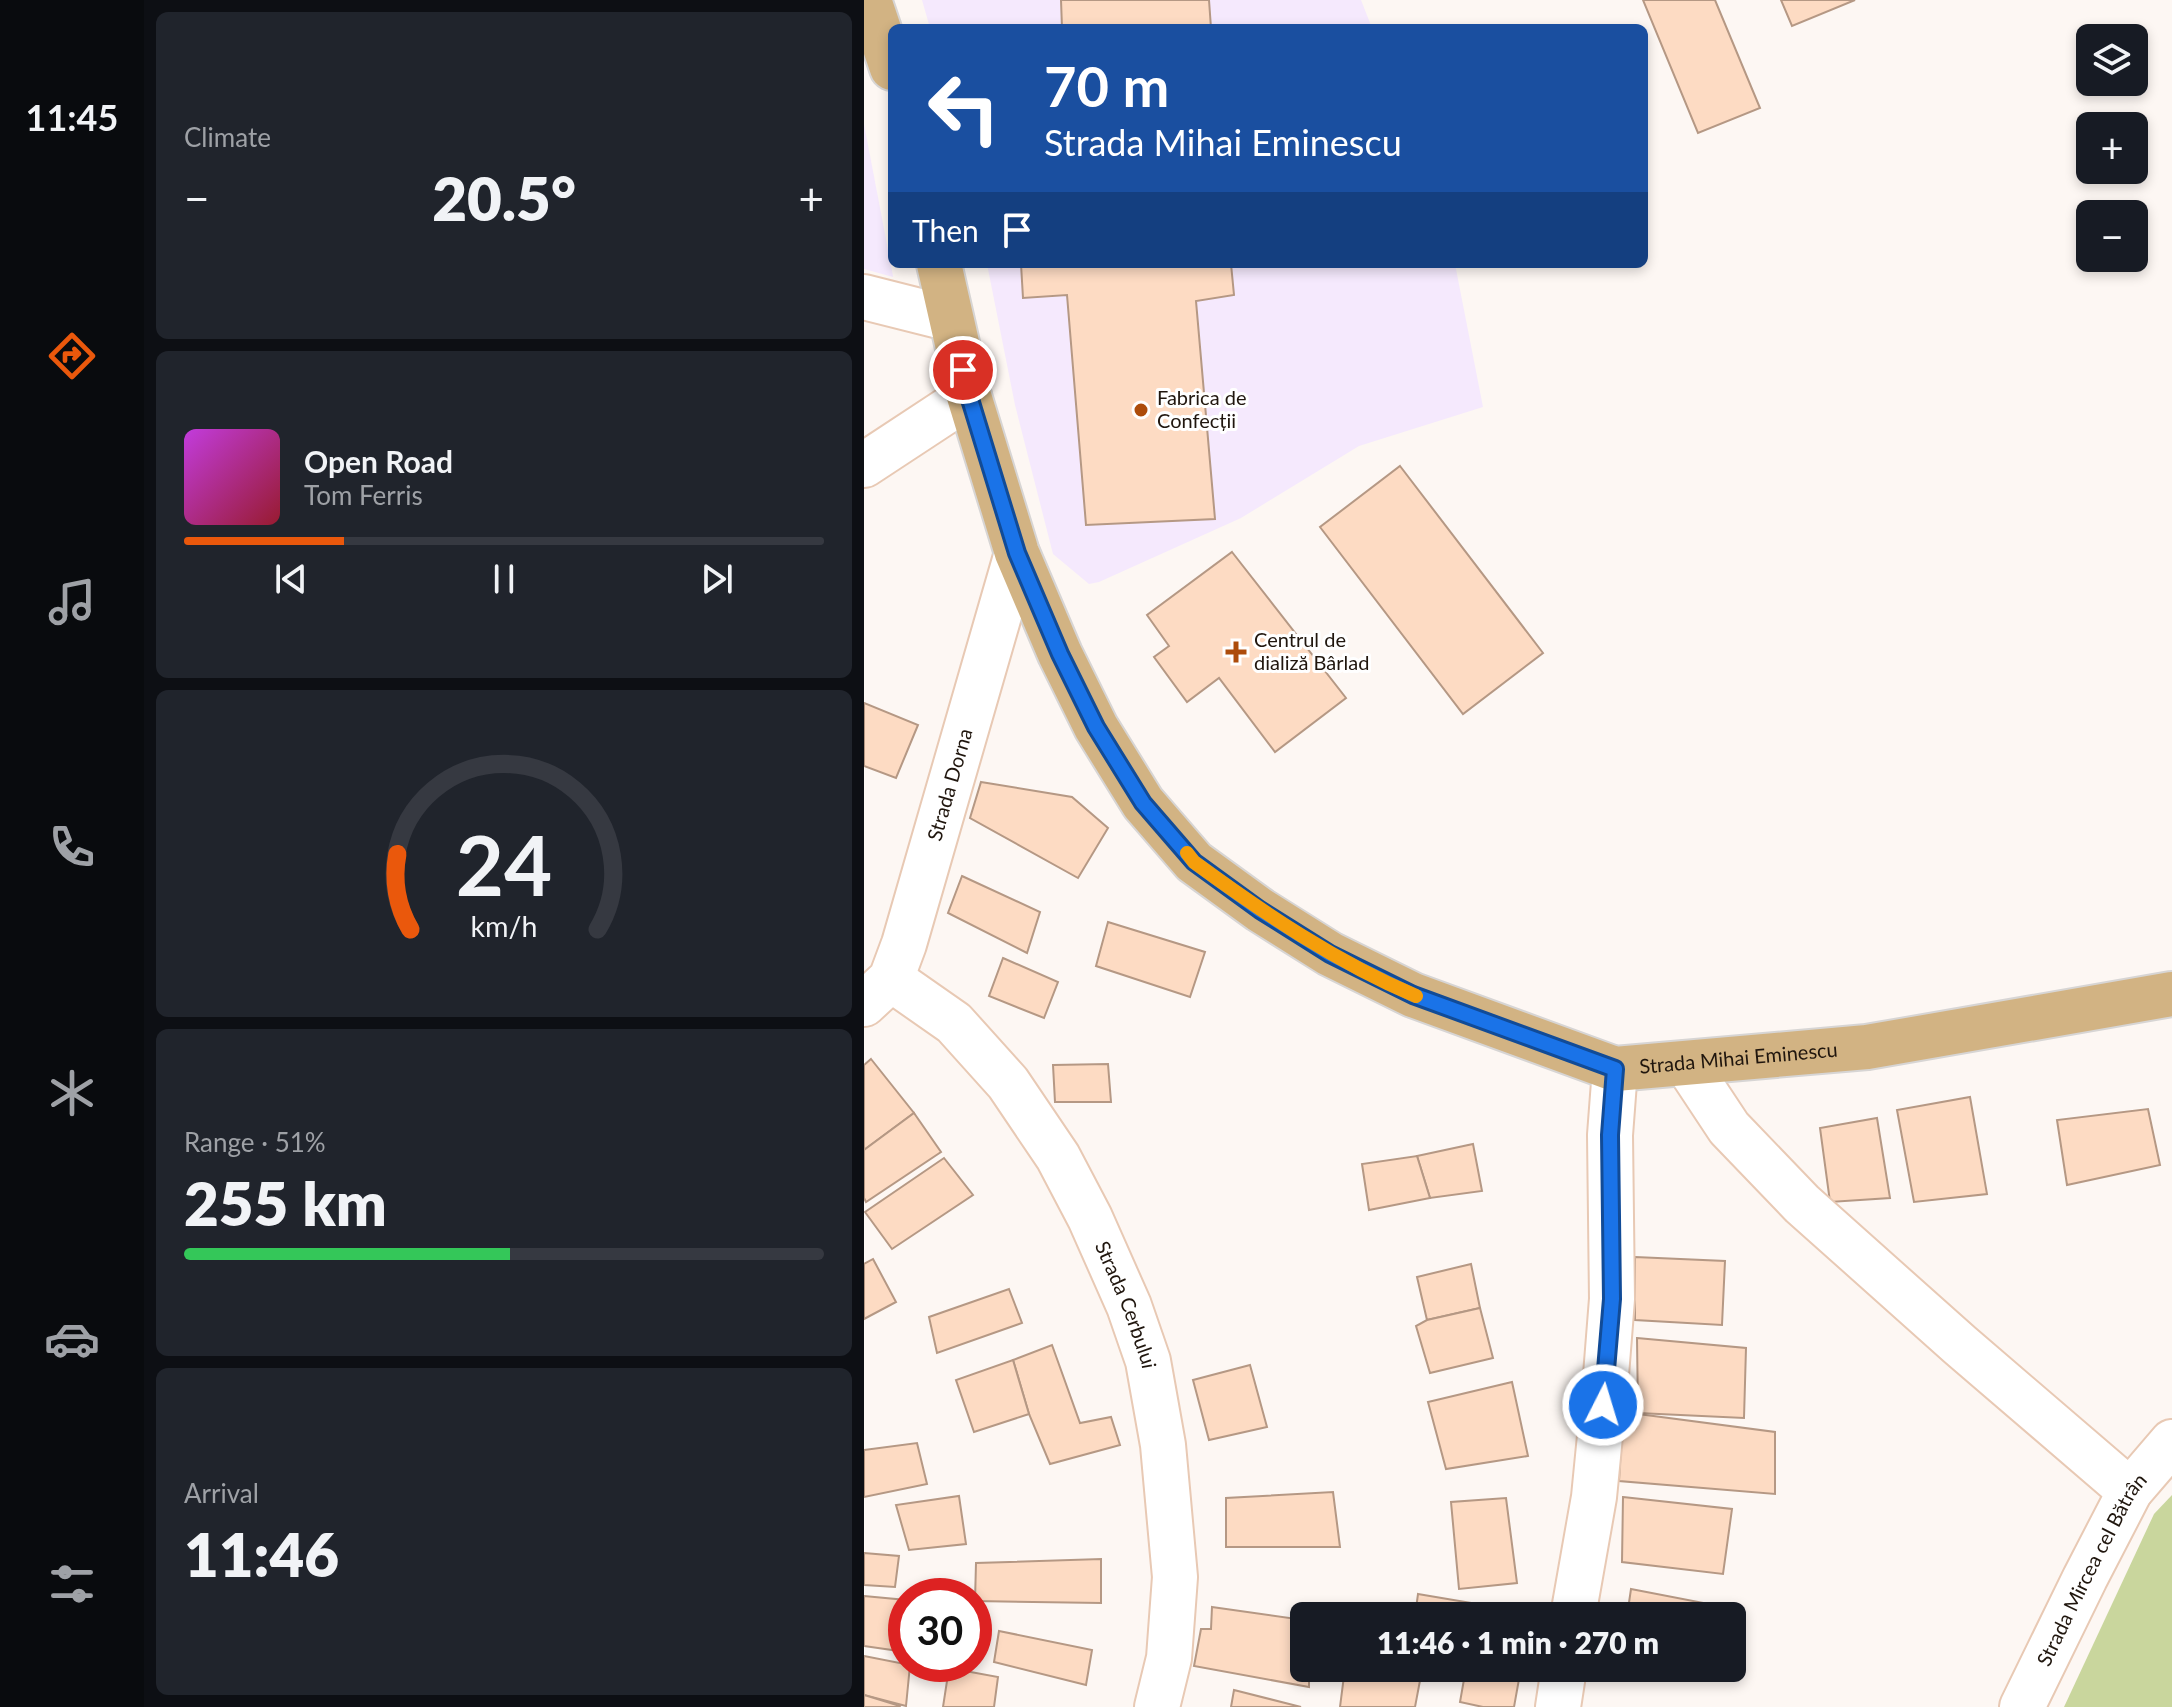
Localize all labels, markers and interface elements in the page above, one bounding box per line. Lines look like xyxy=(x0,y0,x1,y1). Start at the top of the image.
map controls xyxy=(2076,24,2148,272)
button: layers xyxy=(2076,24,2148,96)
text: 70 m xyxy=(1044,52,1169,119)
icon: left xyxy=(912,56,1016,160)
text: 11:45 xyxy=(26,95,118,139)
button: + xyxy=(2076,112,2148,184)
text: Strada Mihai Eminescu xyxy=(1044,120,1402,164)
text: Climate xyxy=(184,121,271,153)
text: 20.5° xyxy=(432,162,576,234)
text: − xyxy=(184,172,210,224)
text: + xyxy=(798,172,824,224)
button: − xyxy=(2076,200,2148,272)
icon: arrive xyxy=(995,208,1039,252)
text: Then xyxy=(912,212,979,248)
icon: directions xyxy=(44,328,100,384)
pin xyxy=(929,336,997,404)
icon: arrive xyxy=(941,348,985,392)
place label: Fabrica de Confecții xyxy=(1157,385,1246,432)
marker: Fabrica de Confecții xyxy=(1132,401,1150,419)
text: Open Road xyxy=(304,443,453,479)
text: Tom Ferris xyxy=(304,479,423,511)
icon: previous xyxy=(269,557,313,601)
icon: pause xyxy=(482,557,526,601)
icon: next xyxy=(695,557,739,601)
icon: music xyxy=(44,574,100,630)
place label: Centrul de dializă Bârlad xyxy=(1254,627,1369,674)
marker: Centrul de dializă Bârlad xyxy=(1225,641,1247,663)
street label: Strada Dorna xyxy=(921,725,977,843)
text: 24 xyxy=(456,813,552,913)
icon: phone xyxy=(44,819,100,875)
text: km/h xyxy=(471,909,537,943)
street label: Strada Mihai Eminescu xyxy=(1638,1037,1839,1078)
icon: climate xyxy=(44,1065,100,1121)
text: Range · 51% xyxy=(184,1126,326,1158)
text: 255 km xyxy=(184,1167,387,1239)
street label: Strada Cerbului xyxy=(1091,1237,1162,1370)
icon: car xyxy=(44,1311,100,1367)
position arrow xyxy=(1561,1363,1645,1447)
street label: Strada Mircea cel Bătrân xyxy=(2031,1468,2151,1670)
text: Arrival xyxy=(184,1477,259,1509)
text: 11:46 xyxy=(184,1518,339,1590)
icon: filters xyxy=(44,1556,100,1612)
speed limit sign: 30 xyxy=(888,1578,992,1682)
text: 11:46 · 1 min · 270 m xyxy=(1377,1624,1659,1660)

